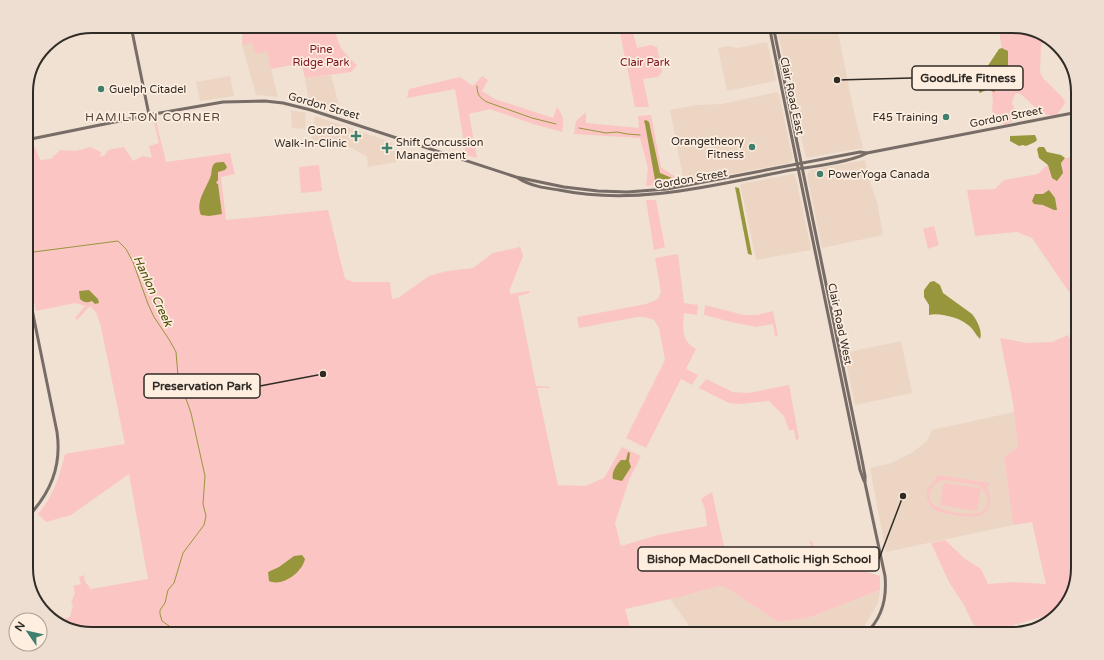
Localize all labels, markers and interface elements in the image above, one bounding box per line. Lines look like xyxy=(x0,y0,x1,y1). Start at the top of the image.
park label: Pine Ridge Park xyxy=(292,43,350,69)
park label: Clair Park xyxy=(620,56,670,69)
street label: Clair Road East xyxy=(777,56,807,136)
callout: GoodLife Fitness xyxy=(912,66,1023,90)
text: GoodLife Fitness xyxy=(920,71,1016,85)
place label: Guelph Citadel xyxy=(109,83,186,96)
marker: Guelph Citadel xyxy=(96,84,106,94)
street label: Gordon Street xyxy=(287,90,361,122)
street label: Gordon Street xyxy=(969,104,1043,130)
district label: HAMILTON CORNER xyxy=(85,110,221,124)
place label: F45 Training xyxy=(872,111,938,124)
marker: F45 Training xyxy=(941,112,951,122)
place label: Gordon Walk-In-Clinic xyxy=(274,124,347,150)
marker: Gordon Walk-In-Clinic xyxy=(350,130,362,142)
place label: Orangetheory Fitness xyxy=(671,135,744,161)
place label: Shift Concussion Management xyxy=(396,136,483,162)
marker: Shift Concussion Management xyxy=(381,142,393,154)
marker: Orangetheory Fitness xyxy=(747,142,757,152)
street label: Gordon Street xyxy=(654,166,728,192)
place label: PowerYoga Canada xyxy=(828,168,930,181)
marker: PowerYoga Canada xyxy=(815,169,825,179)
water label: Hanlon Creek xyxy=(130,253,176,330)
street label: Clair Road West xyxy=(825,282,855,366)
callout: Preservation Park xyxy=(144,374,260,398)
text: Preservation Park xyxy=(152,379,253,393)
callout: Bishop MacDonell Catholic High School xyxy=(638,547,879,571)
text: Bishop MacDonell Catholic High School xyxy=(647,552,871,567)
north arrow xyxy=(8,612,48,652)
text: N xyxy=(12,619,28,634)

